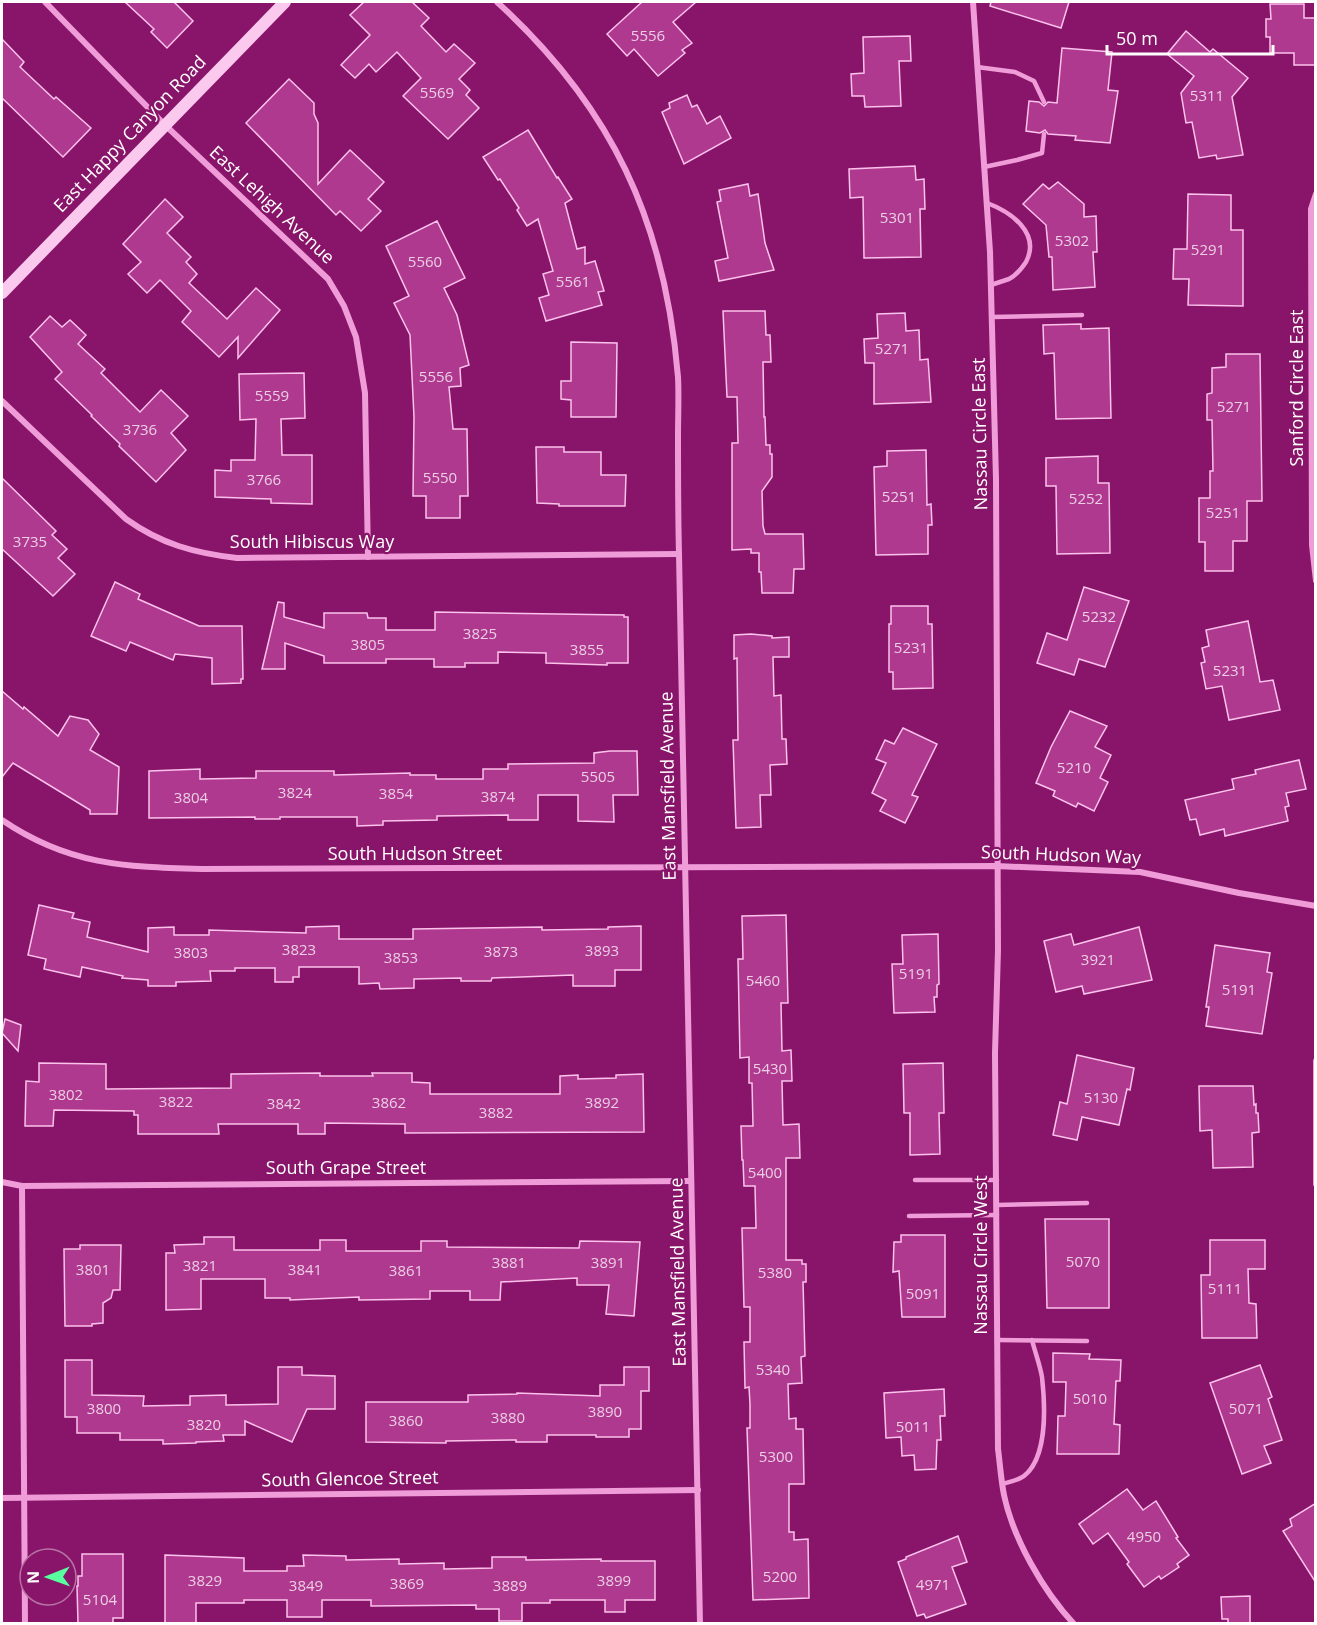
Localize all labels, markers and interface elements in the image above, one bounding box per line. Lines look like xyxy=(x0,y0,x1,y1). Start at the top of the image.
scale bar xyxy=(1107,18,1274,56)
house number: 5556 xyxy=(631,25,665,45)
text: 50 m xyxy=(1116,26,1158,50)
street label: East Happy Canyon Road xyxy=(48,50,211,217)
house number: 5569 xyxy=(420,82,454,102)
house number: 5311 xyxy=(1190,85,1224,105)
street label: East Lehigh Avenue xyxy=(205,140,340,269)
house number: 5301 xyxy=(880,207,914,227)
house number: 5302 xyxy=(1055,230,1089,250)
house number: 5291 xyxy=(1191,239,1225,259)
house number: 5560 xyxy=(408,251,442,271)
house number: 5561 xyxy=(556,271,590,291)
street label: Sanford Circle East xyxy=(1284,309,1308,467)
house number: 5271 xyxy=(875,338,909,358)
street label: Nassau Circle East xyxy=(966,358,992,511)
house number: 5556 xyxy=(419,366,453,386)
house number: 5559 xyxy=(255,385,289,405)
house number: 5271 xyxy=(1217,396,1251,416)
house number: 3736 xyxy=(123,419,157,439)
house number: 5550 xyxy=(423,467,457,487)
house number: 3766 xyxy=(247,469,281,489)
house number: 5251 xyxy=(882,486,916,506)
house number: 5252 xyxy=(1069,488,1103,508)
house number: 5251 xyxy=(1206,502,1240,522)
street label: South Hibiscus Way xyxy=(230,529,395,553)
house number: 3735 xyxy=(13,531,47,551)
house number: 5232 xyxy=(1082,606,1116,626)
house number: 3825 xyxy=(463,623,497,643)
house number: 3805 xyxy=(351,634,385,654)
house number: 5231 xyxy=(894,637,928,657)
house number: 3855 xyxy=(570,639,604,659)
house number: 5231 xyxy=(1213,660,1247,680)
street label: East Mansfield Avenue xyxy=(653,691,681,881)
house number: 5210 xyxy=(1057,757,1091,777)
house number: 5505 xyxy=(581,766,615,786)
house number: 3824 xyxy=(278,782,313,802)
house number: 3854 xyxy=(379,783,414,803)
house number: 3874 xyxy=(481,786,516,806)
house number: 3804 xyxy=(174,787,209,807)
street label: South Hudson Way xyxy=(981,839,1142,869)
street label: South Hudson Street xyxy=(328,841,502,865)
house number: 3823 xyxy=(282,939,316,959)
house number: 3893 xyxy=(585,940,619,960)
house number: 3873 xyxy=(484,941,518,961)
house number: 3803 xyxy=(174,942,208,962)
house number: 3853 xyxy=(384,947,418,967)
house number: 3921 xyxy=(1081,949,1115,969)
house number: 5191 xyxy=(899,963,933,983)
house number: 5460 xyxy=(746,970,780,990)
house number: 5191 xyxy=(1222,979,1256,999)
house number: 5430 xyxy=(753,1058,787,1078)
house number: 3802 xyxy=(49,1084,83,1104)
house number: 5130 xyxy=(1084,1087,1118,1107)
house number: 3822 xyxy=(159,1091,193,1111)
house number: 3862 xyxy=(372,1092,406,1112)
house number: 3892 xyxy=(585,1092,619,1112)
house number: 3842 xyxy=(267,1093,301,1113)
house number: 3882 xyxy=(479,1102,513,1122)
street label: South Grape Street xyxy=(266,1155,426,1179)
house number: 5400 xyxy=(748,1162,782,1182)
street label: Nassau Circle West xyxy=(968,1175,992,1335)
street label: East Mansfield Avenue xyxy=(663,1177,691,1367)
house number: 5070 xyxy=(1066,1251,1100,1271)
house number: 3881 xyxy=(492,1252,526,1272)
house number: 3891 xyxy=(591,1252,625,1272)
house number: 3821 xyxy=(183,1255,217,1275)
house number: 3801 xyxy=(76,1259,110,1279)
house number: 3841 xyxy=(288,1259,322,1279)
house number: 3861 xyxy=(389,1260,423,1280)
house number: 5380 xyxy=(758,1262,792,1282)
house number: 5111 xyxy=(1208,1278,1242,1298)
house number: 5091 xyxy=(906,1283,940,1303)
house number: 5340 xyxy=(756,1359,790,1379)
house number: 5010 xyxy=(1073,1388,1107,1408)
house number: 3800 xyxy=(87,1398,121,1418)
house number: 5071 xyxy=(1229,1398,1263,1418)
house number: 3890 xyxy=(588,1401,622,1421)
house number: 3880 xyxy=(491,1407,525,1427)
house number: 3860 xyxy=(389,1410,423,1430)
house number: 3820 xyxy=(187,1414,221,1434)
house number: 5011 xyxy=(896,1416,930,1436)
house number: 5300 xyxy=(759,1446,793,1466)
street label: South Glencoe Street xyxy=(261,1464,439,1492)
house number: 4950 xyxy=(1127,1526,1161,1546)
north arrow xyxy=(18,1547,78,1607)
house number: 5200 xyxy=(763,1566,797,1586)
house number: 3829 xyxy=(188,1570,222,1590)
house number: 3899 xyxy=(597,1570,631,1590)
text: N xyxy=(22,1571,44,1584)
house number: 3869 xyxy=(390,1573,424,1593)
house number: 4971 xyxy=(916,1574,950,1594)
house number: 3849 xyxy=(289,1575,323,1595)
house number: 3889 xyxy=(493,1575,527,1595)
house number: 5104 xyxy=(83,1589,118,1609)

